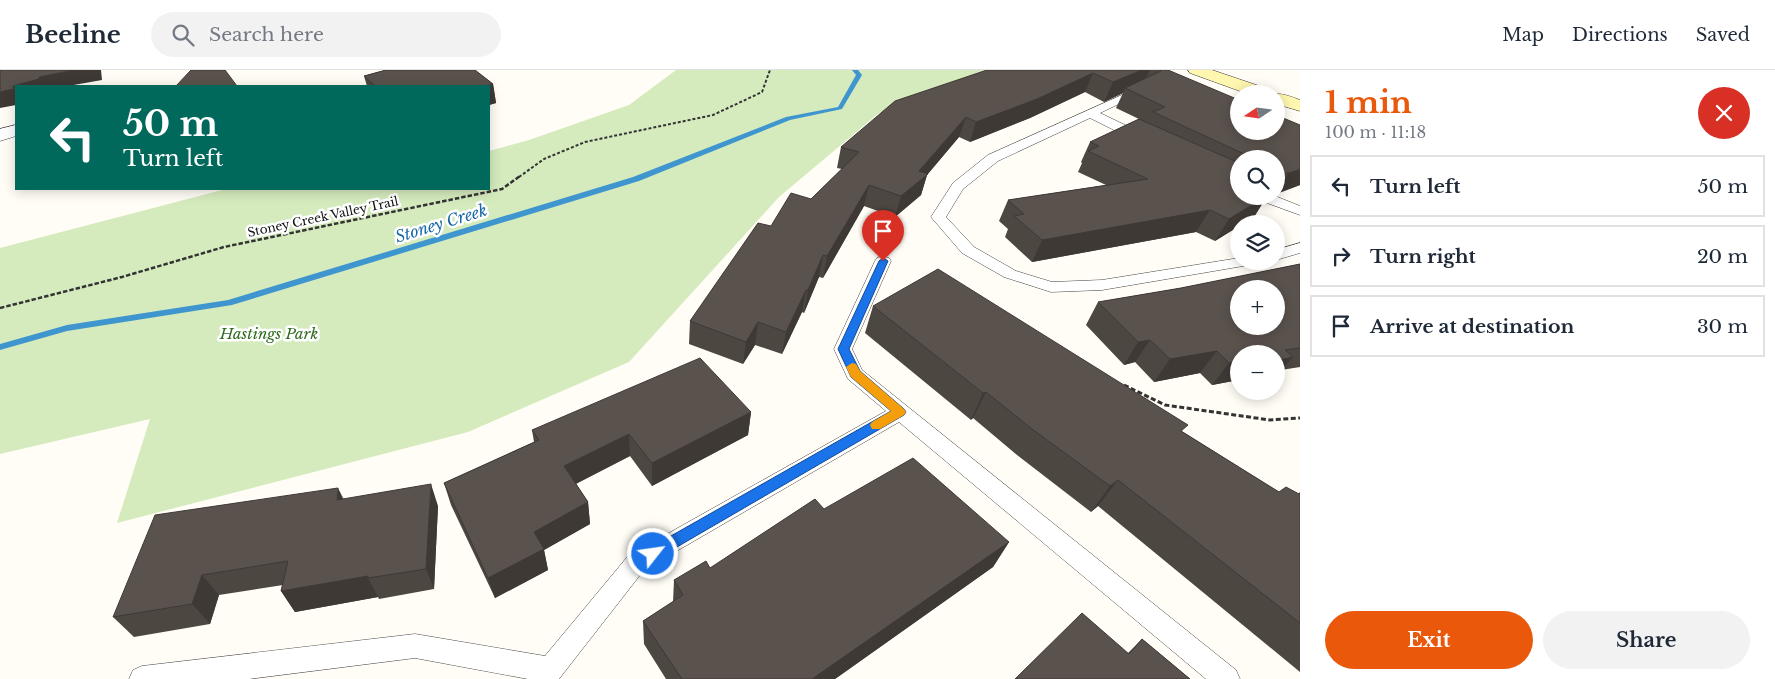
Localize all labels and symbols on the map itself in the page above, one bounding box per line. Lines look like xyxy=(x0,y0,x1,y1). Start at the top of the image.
north arrow xyxy=(1230,85,1285,140)
street label: Stoney Creek Valley Trail xyxy=(246,193,400,240)
water label: Stoney Creek xyxy=(393,200,489,246)
pin xyxy=(862,210,904,261)
park label: Hastings Park xyxy=(219,324,318,343)
position arrow xyxy=(626,527,678,579)

